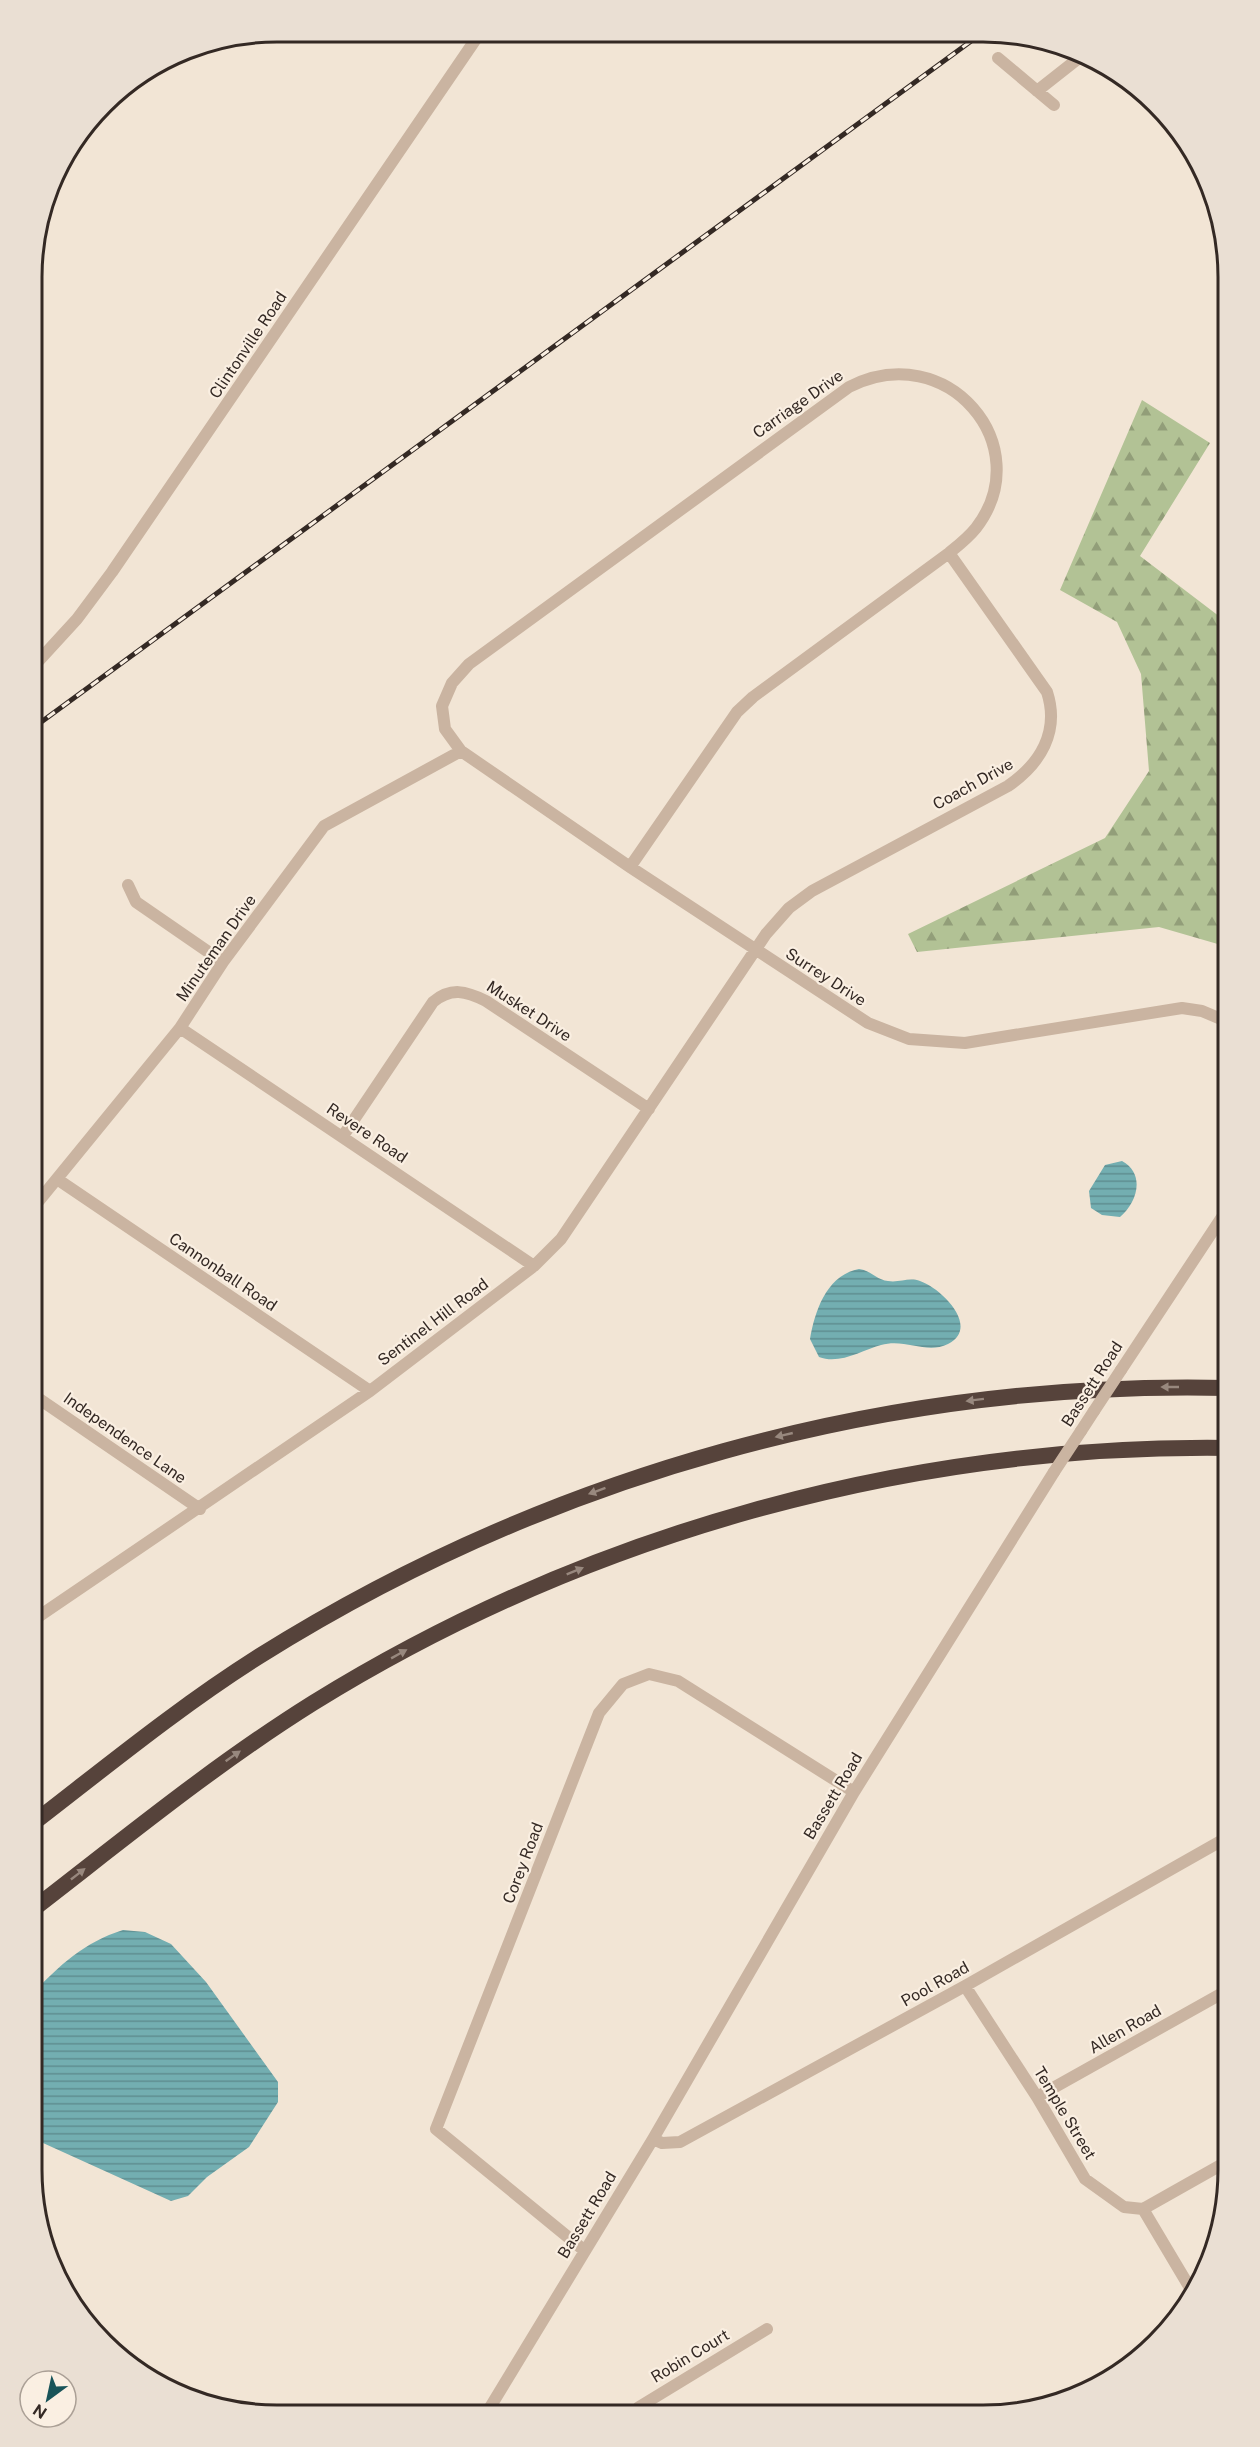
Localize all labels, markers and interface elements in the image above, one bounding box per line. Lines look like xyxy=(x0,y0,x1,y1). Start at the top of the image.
street label: Clintonville Road xyxy=(205,288,291,402)
street label: Carriage Drive xyxy=(749,366,847,442)
street label: Coach Drive xyxy=(930,754,1016,814)
street label: Minuteman Drive xyxy=(172,891,260,1005)
street label: Surrey Drive xyxy=(782,944,870,1010)
street label: Musket Drive xyxy=(483,977,575,1045)
street label: Revere Road xyxy=(323,1099,411,1167)
street label: Cannonball Road xyxy=(165,1229,281,1315)
street label: Sentinel Hill Road xyxy=(374,1274,492,1370)
street label: Bassett Road xyxy=(1057,1338,1127,1430)
one-way arrow xyxy=(1160,1382,1179,1392)
street label: Independence Lane xyxy=(60,1388,190,1488)
one-way arrow xyxy=(966,1396,985,1405)
one-way arrow xyxy=(774,1431,793,1441)
one-way arrow xyxy=(588,1487,606,1497)
one-way arrow xyxy=(567,1566,585,1576)
one-way arrow xyxy=(391,1649,408,1659)
street label: Bassett Road xyxy=(800,1749,866,1843)
one-way arrow xyxy=(225,1750,241,1762)
street label: Corey Road xyxy=(499,1820,547,1906)
one-way arrow xyxy=(70,1868,86,1881)
street label: Pool Road xyxy=(898,1958,972,2010)
street label: Allen Road xyxy=(1085,2001,1165,2057)
street label: Temple Street xyxy=(1030,2063,1100,2163)
street label: Bassett Road xyxy=(554,2168,620,2262)
street label: Robin Court xyxy=(647,2325,733,2387)
north arrow xyxy=(18,2369,78,2429)
text: N xyxy=(30,2400,51,2423)

